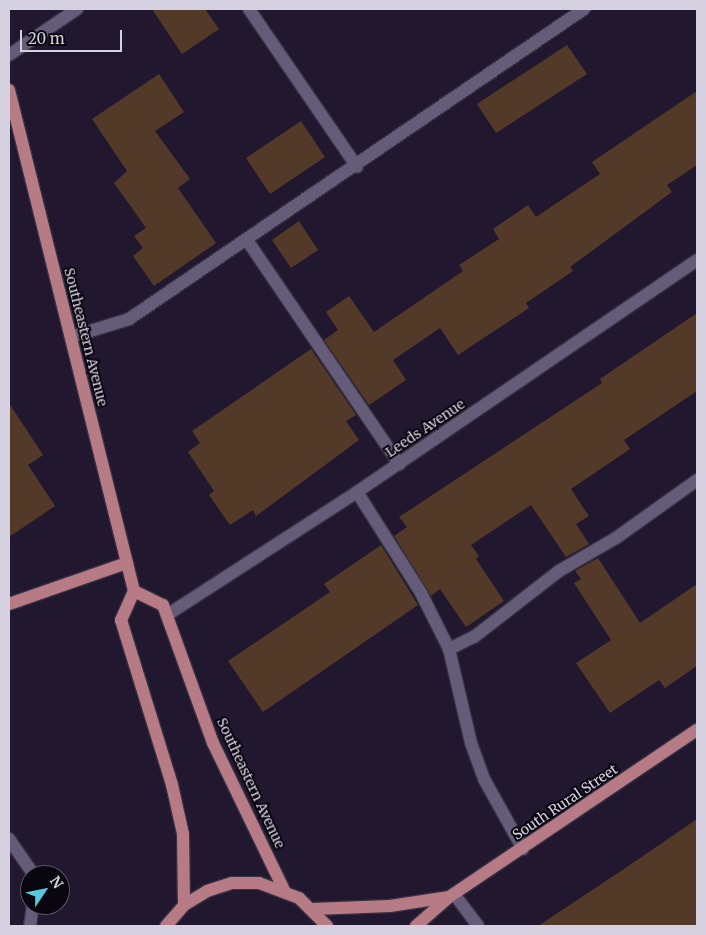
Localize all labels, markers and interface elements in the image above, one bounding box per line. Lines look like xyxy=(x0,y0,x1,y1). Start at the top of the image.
scale bar xyxy=(22,20,125,52)
text: 20 m xyxy=(28,29,65,48)
street label: Southeastern Avenue xyxy=(61,266,111,408)
street label: Leeds Avenue xyxy=(382,395,468,461)
street label: Southeastern Avenue xyxy=(213,715,289,851)
street label: South Rural Street xyxy=(509,761,621,843)
north arrow xyxy=(20,865,70,915)
text: N xyxy=(46,873,67,892)

